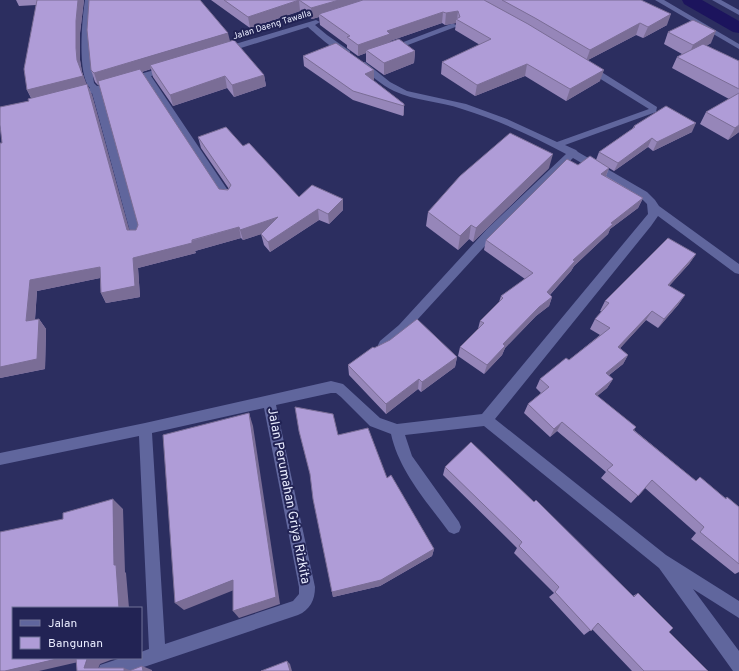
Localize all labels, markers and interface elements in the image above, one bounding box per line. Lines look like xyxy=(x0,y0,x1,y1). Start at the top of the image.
street label: Jalan Daeng Tawalla xyxy=(231,8,313,42)
street label: Jalan Perumahan Griya Rizkita xyxy=(263,407,313,585)
legend xyxy=(12,607,142,659)
text: Jalan xyxy=(48,616,77,632)
text: Bangunan xyxy=(48,636,103,652)

